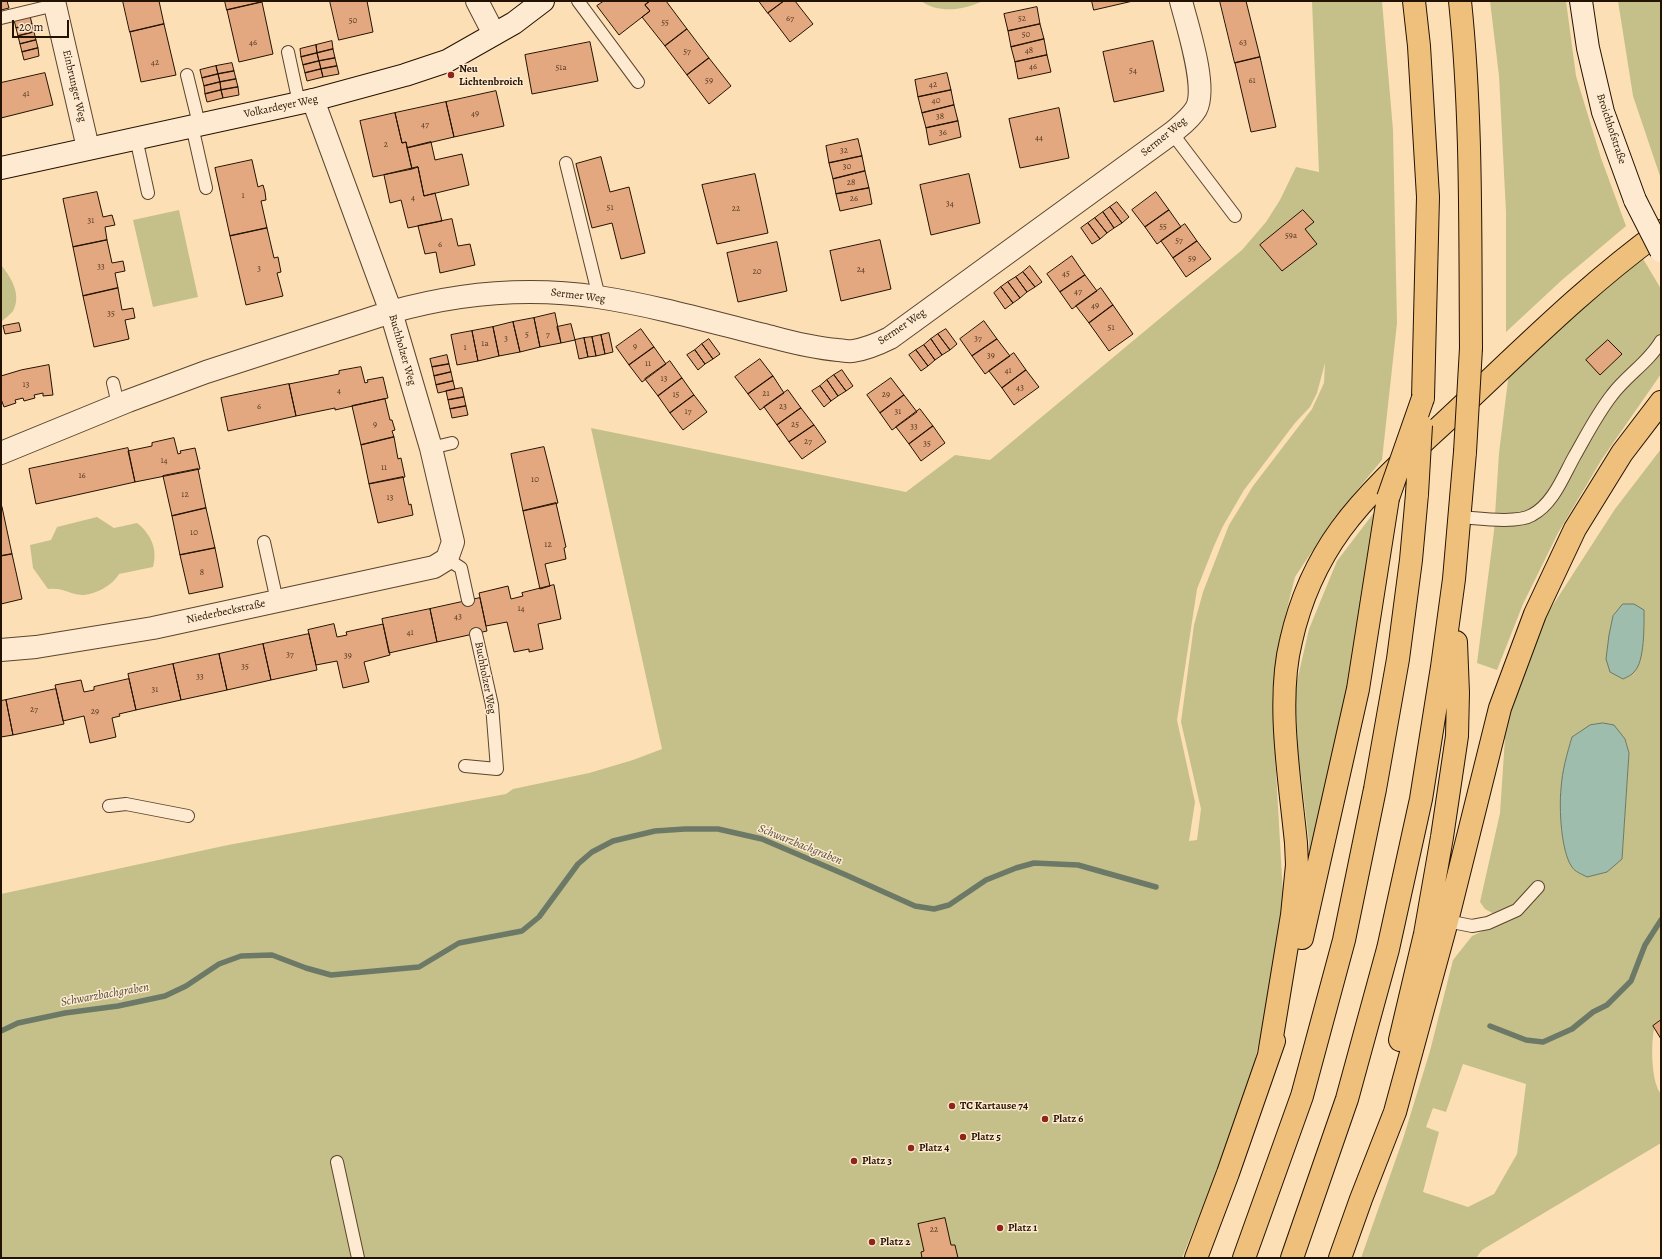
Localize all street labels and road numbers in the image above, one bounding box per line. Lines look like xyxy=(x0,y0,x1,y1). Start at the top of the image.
street label: Einbrunger Weg xyxy=(59,49,89,123)
street label: Broichhofstraße xyxy=(1593,92,1629,166)
street label: Volkardeyer Weg xyxy=(243,93,319,121)
street label: Sermer Weg xyxy=(1138,115,1190,159)
street label: Sermer Weg xyxy=(550,286,606,306)
street label: Sermer Weg xyxy=(876,306,928,348)
street label: Buchholzer Weg xyxy=(386,313,418,387)
street label: Niederbeckstraße xyxy=(185,597,267,627)
street label: Buchholzer Weg xyxy=(472,641,498,715)

